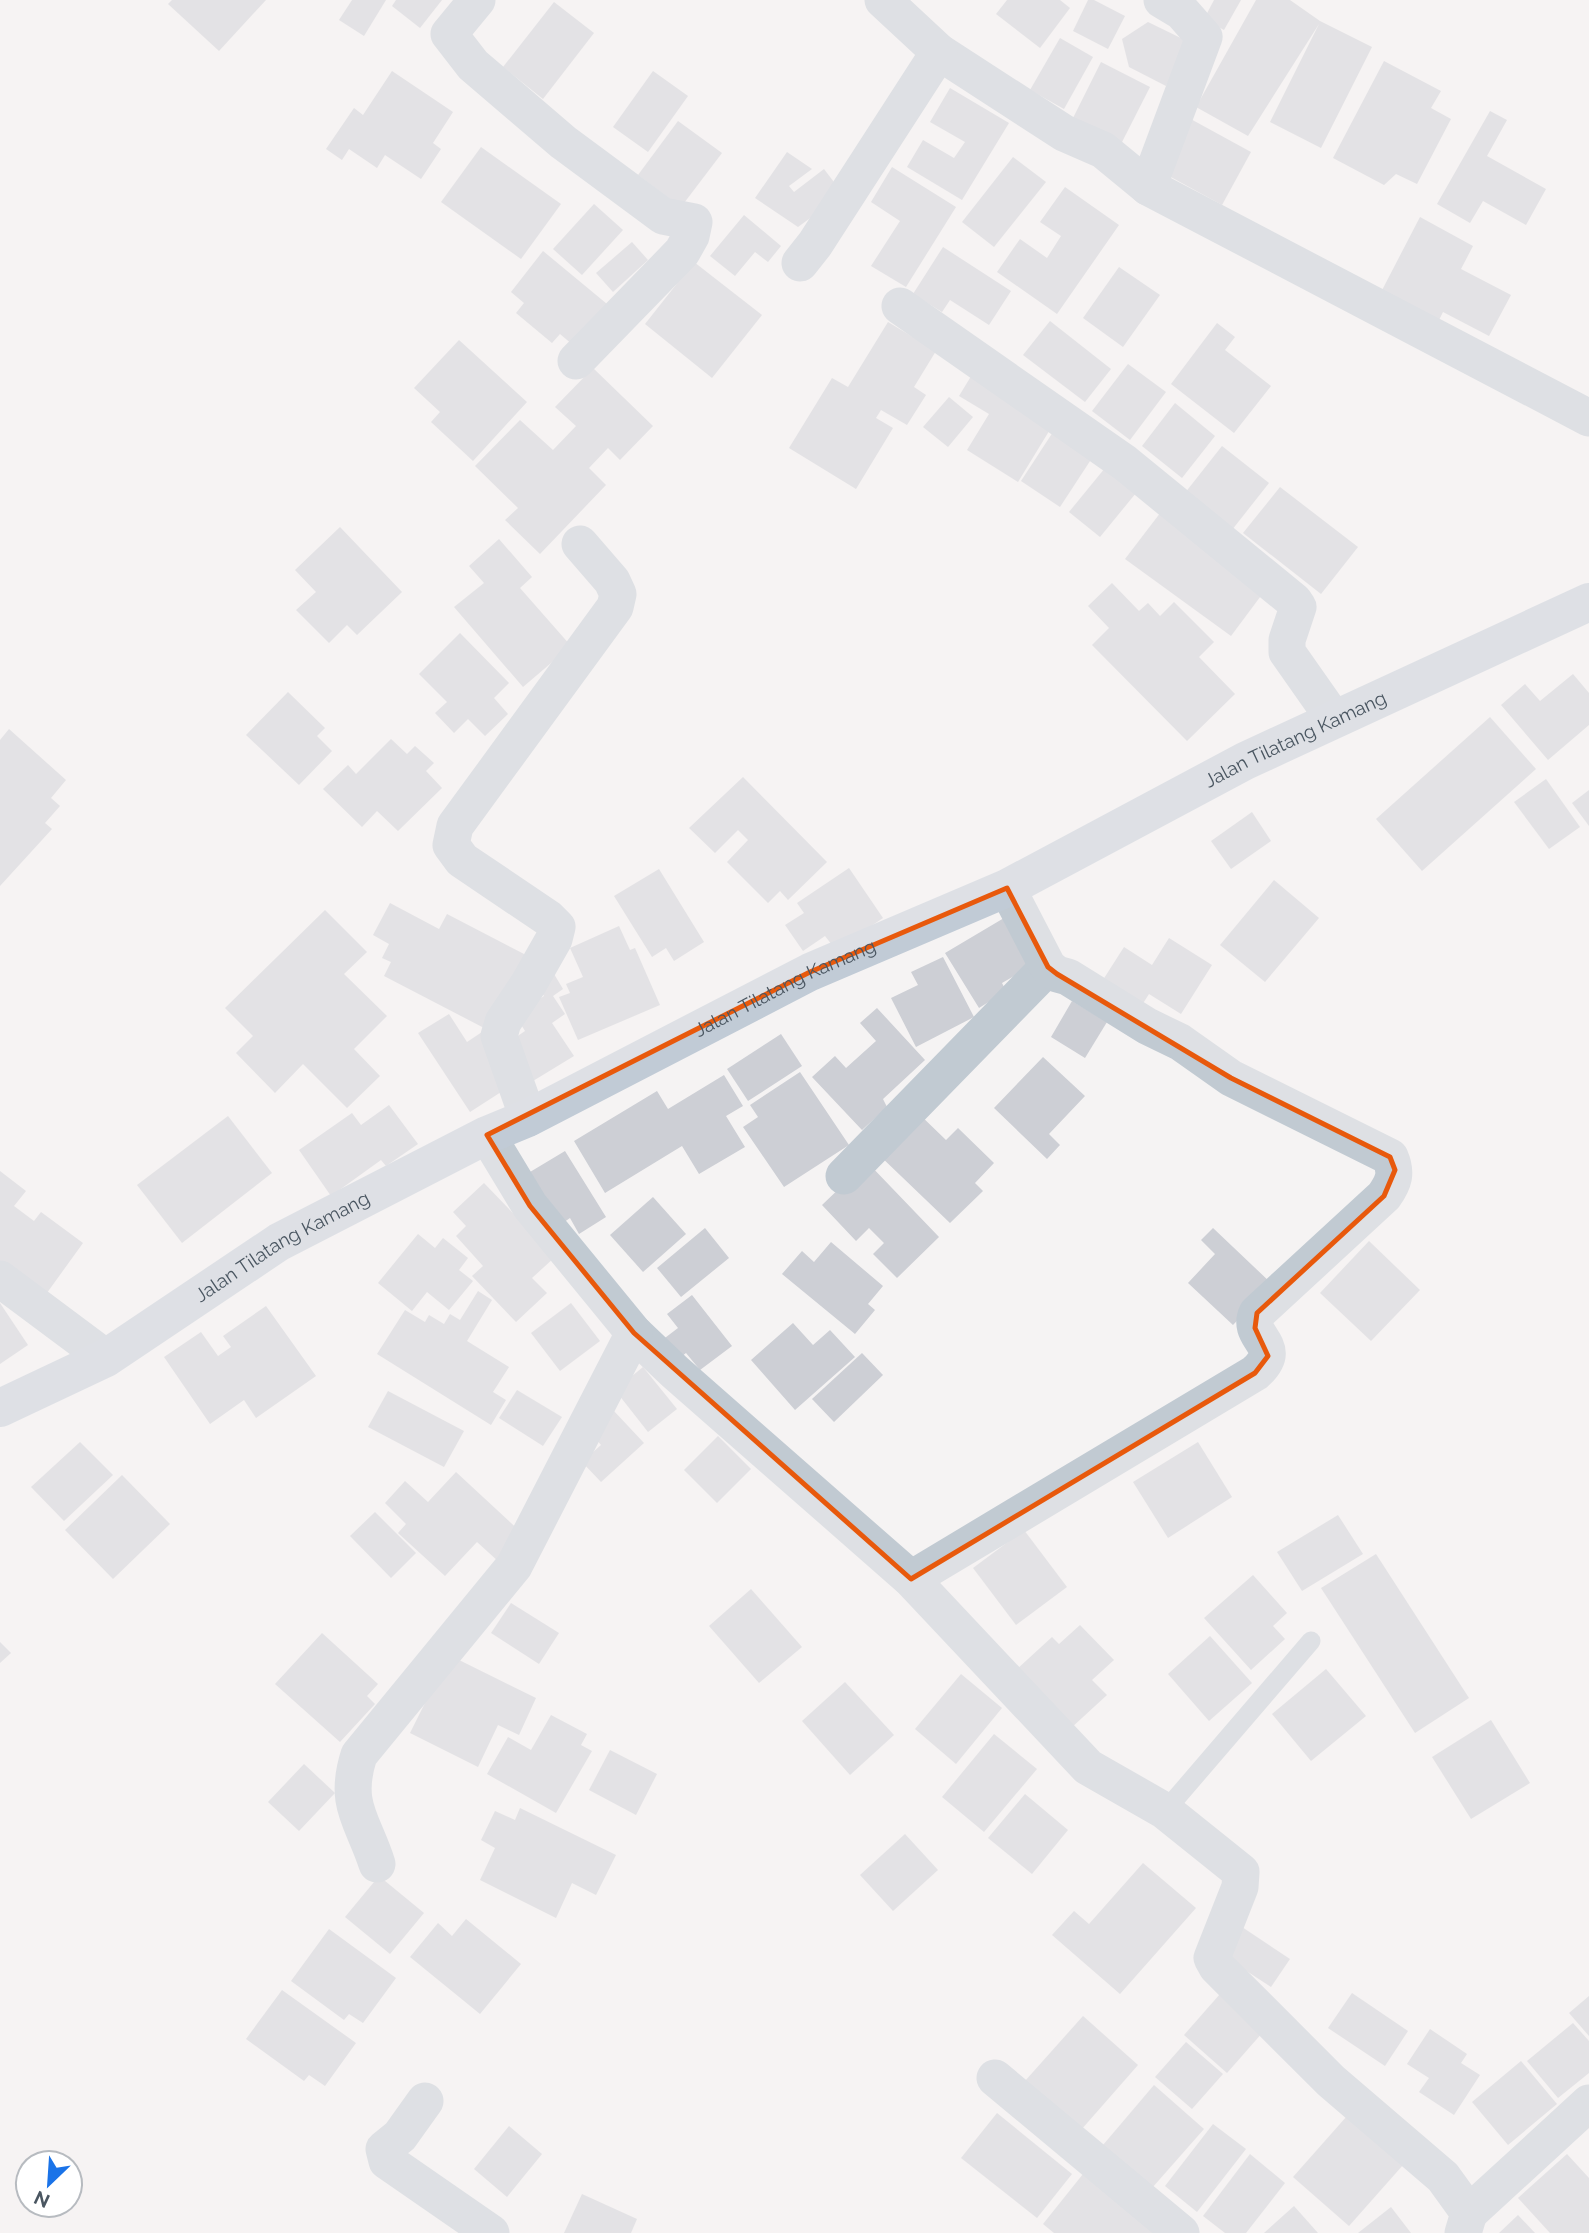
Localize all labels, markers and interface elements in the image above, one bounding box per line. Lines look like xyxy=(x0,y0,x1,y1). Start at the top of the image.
street label: Jalan Tilatang Kamang xyxy=(1200,686,1390,792)
street label: Jalan Tilatang Kamang xyxy=(690,934,879,1041)
street label: Jalan Tilatang Kamang xyxy=(191,1186,373,1306)
north arrow xyxy=(14,2149,84,2219)
text: N xyxy=(31,2186,53,2212)

